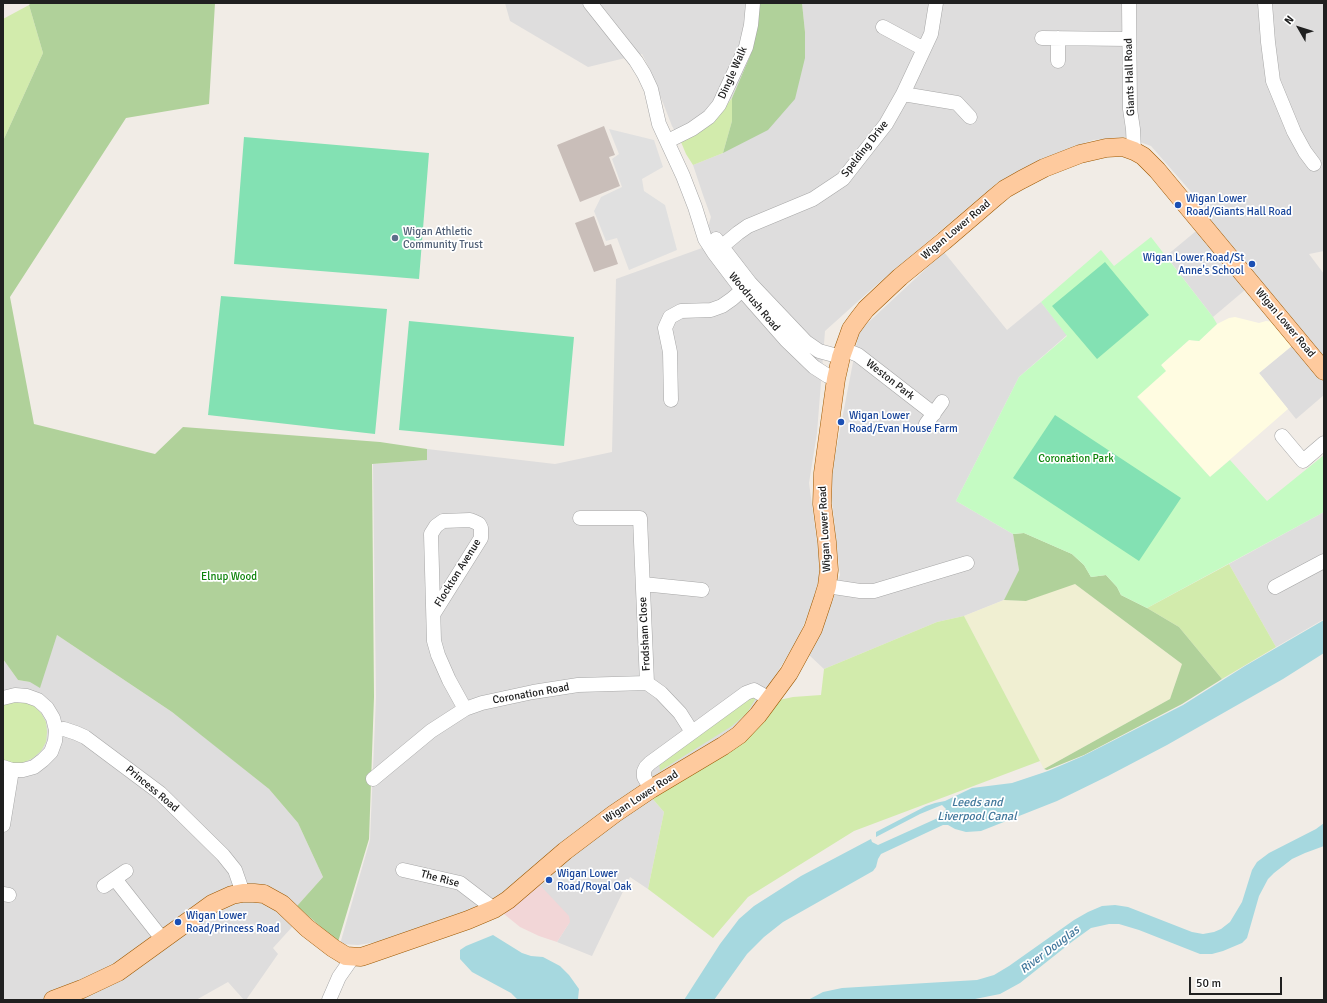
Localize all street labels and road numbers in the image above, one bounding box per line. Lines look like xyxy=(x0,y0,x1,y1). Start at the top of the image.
street label: Giants Hall Road xyxy=(1122,38,1138,116)
street label: Dingle Walk xyxy=(716,45,750,101)
street label: Spelding Drive xyxy=(839,118,891,180)
street label: Wigan Lower Road xyxy=(919,197,993,263)
street label: Woodrush Road xyxy=(725,270,783,334)
street label: Wigan Lower Road xyxy=(1252,286,1318,360)
street label: Weston Park xyxy=(863,357,917,403)
street label: Wigan Lower Road xyxy=(816,485,834,573)
street label: Flockton Avenue xyxy=(432,537,484,609)
street label: Frodsham Close xyxy=(636,597,654,671)
street label: Coronation Road xyxy=(491,681,571,707)
street label: Princess Road xyxy=(123,763,181,815)
street label: Wigan Lower Road xyxy=(601,768,681,826)
street label: The Rise xyxy=(419,868,461,890)

